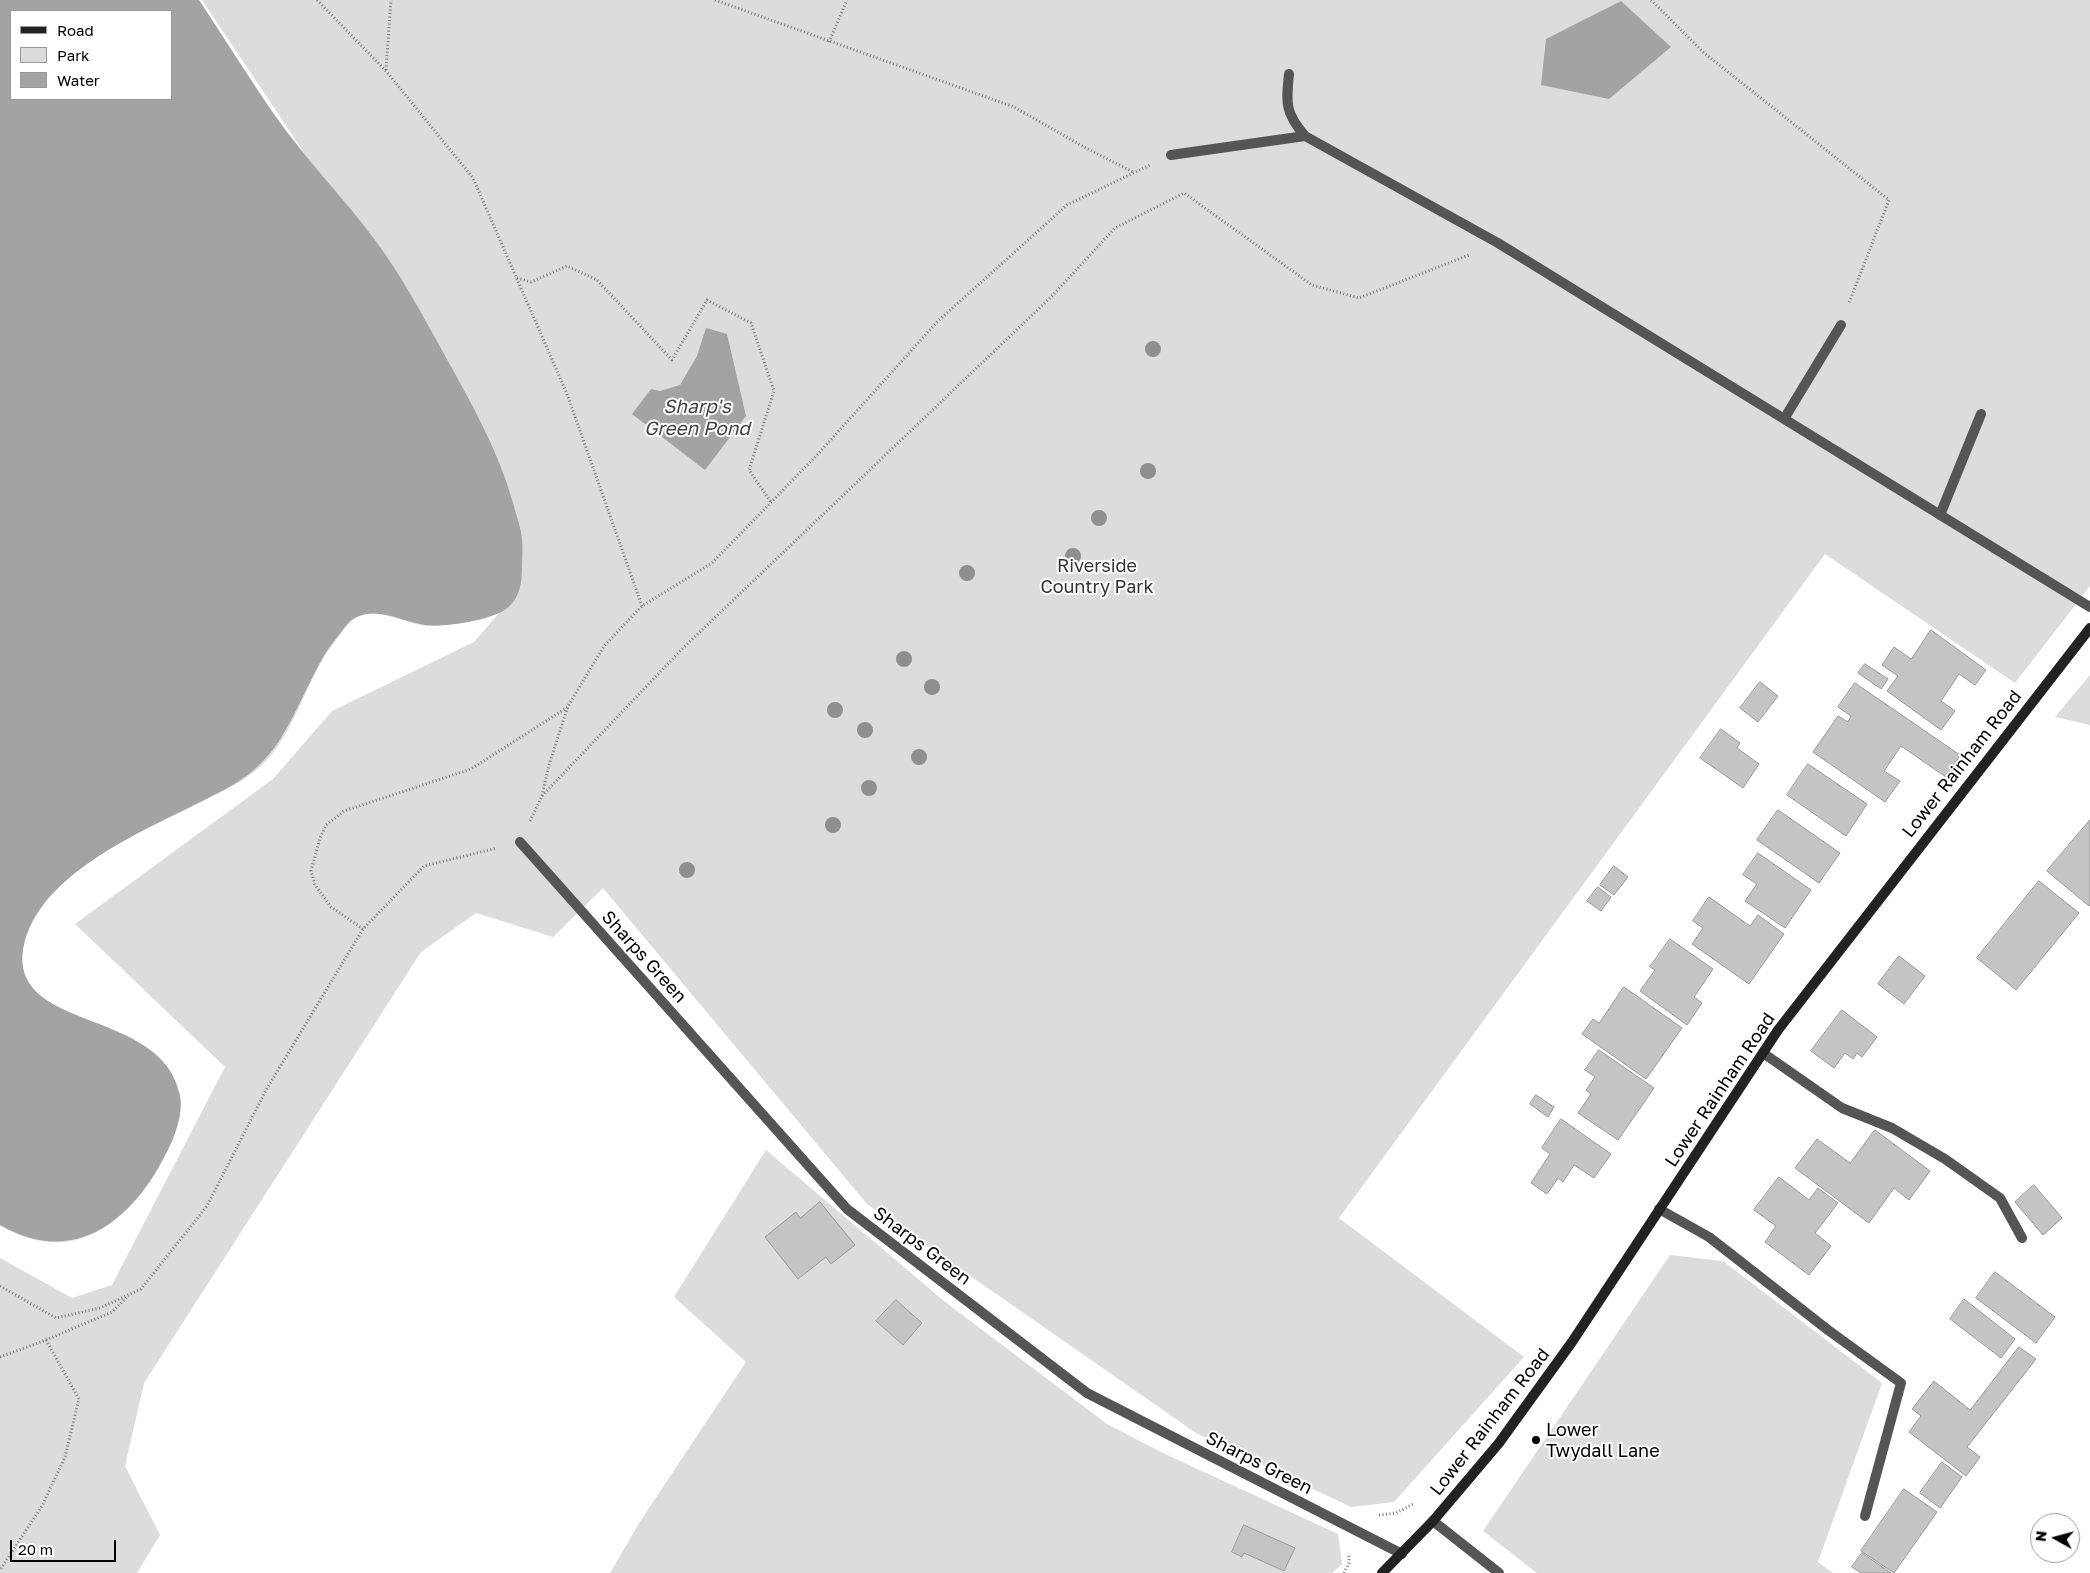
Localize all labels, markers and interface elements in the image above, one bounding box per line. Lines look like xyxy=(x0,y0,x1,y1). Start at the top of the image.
legend xyxy=(10,10,172,100)
text: Road xyxy=(57,21,94,39)
text: Park xyxy=(57,46,89,64)
text: Water xyxy=(57,71,100,89)
water label: Sharp's Green Pond xyxy=(644,396,750,440)
park label: Riverside Country Park xyxy=(1040,555,1154,598)
street label: Lower Rainham Road xyxy=(1898,686,2026,842)
street label: Sharps Green xyxy=(597,907,691,1007)
street label: Lower Rainham Road xyxy=(1660,1009,1780,1171)
street label: Sharps Green xyxy=(869,1202,975,1290)
street label: Lower Rainham Road xyxy=(1426,1344,1554,1500)
place label: Lower Twydall Lane xyxy=(1546,1419,1660,1462)
street label: Sharps Green xyxy=(1202,1427,1316,1499)
marker: Lower Twydall Lane xyxy=(1530,1434,1542,1446)
north arrow xyxy=(2030,1513,2080,1563)
scale bar xyxy=(12,1530,119,1562)
text: N xyxy=(2032,1530,2050,1543)
text: 20 m xyxy=(18,1540,53,1558)

